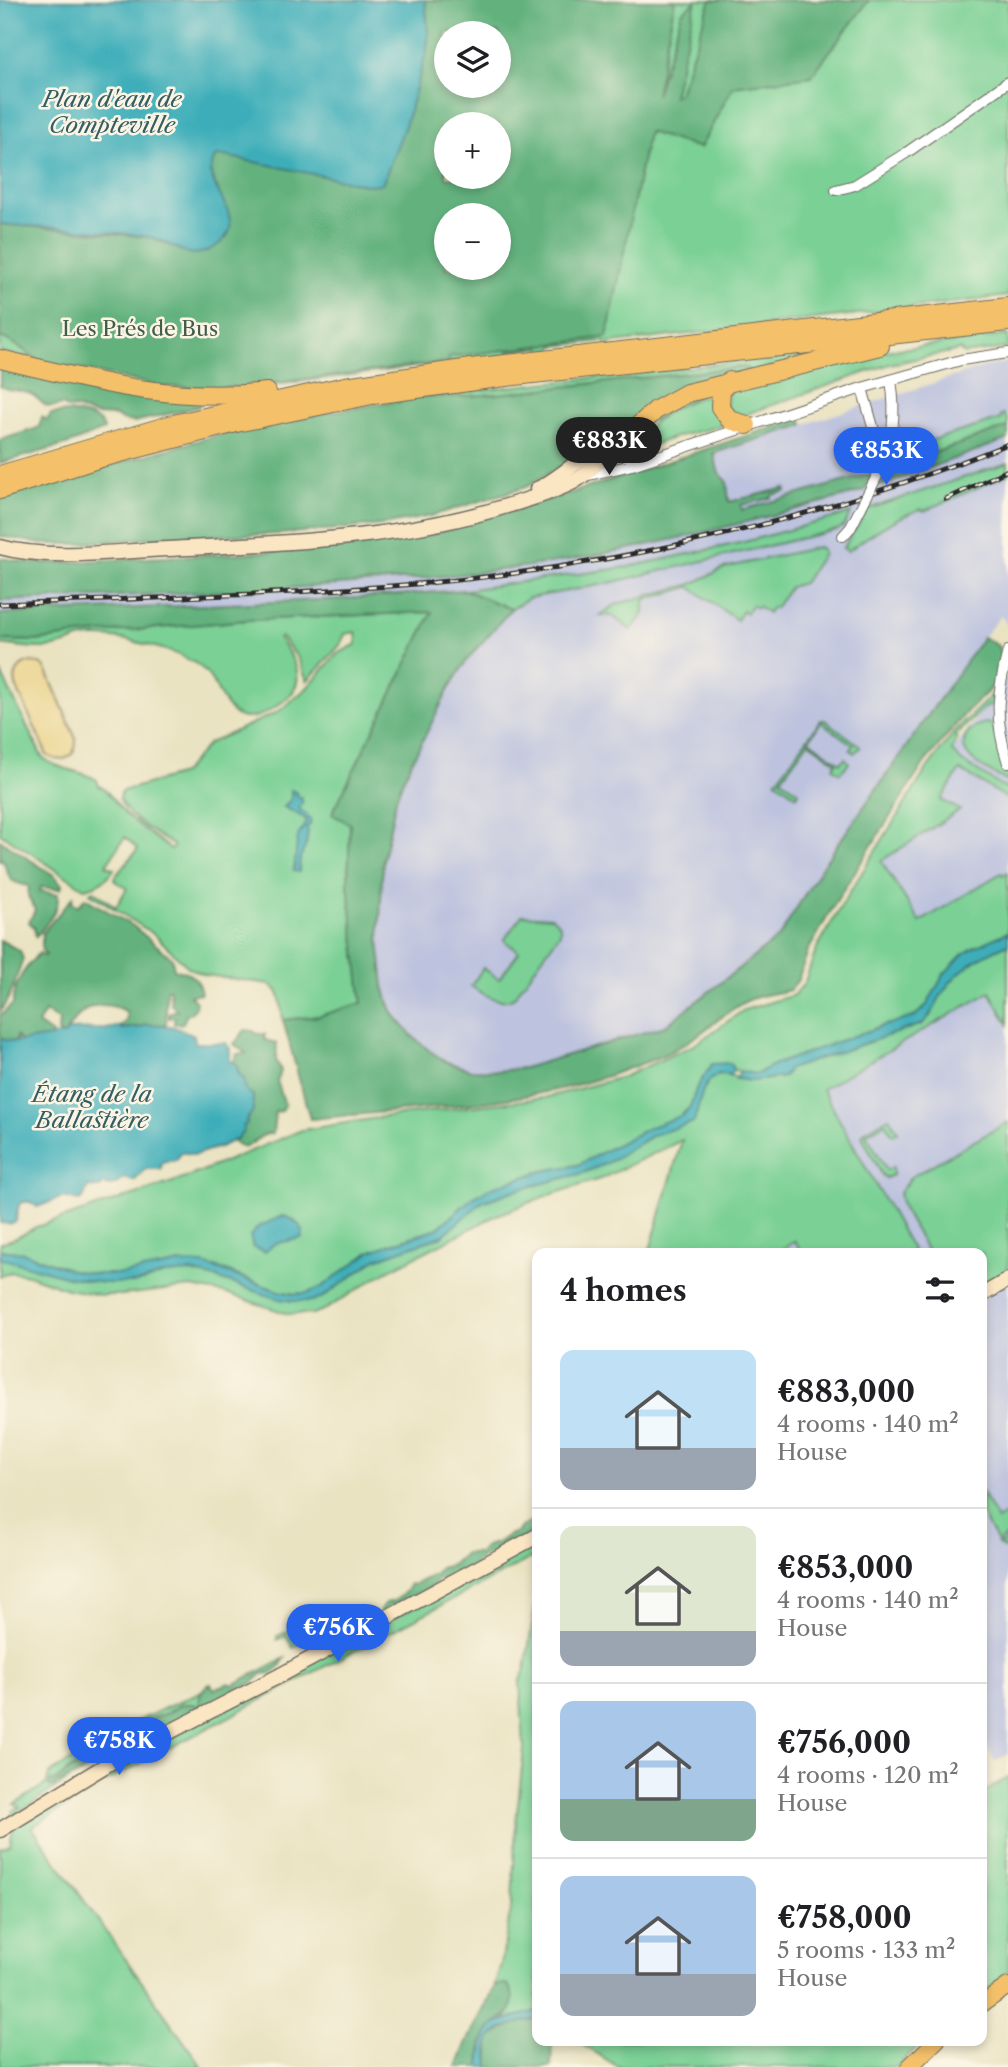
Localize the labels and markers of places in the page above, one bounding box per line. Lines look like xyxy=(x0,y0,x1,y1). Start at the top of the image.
pin: €883K xyxy=(560,418,658,477)
pin: €853K xyxy=(837,428,935,487)
pin: €756K xyxy=(289,1604,387,1664)
pin: €758K xyxy=(70,1718,168,1777)

